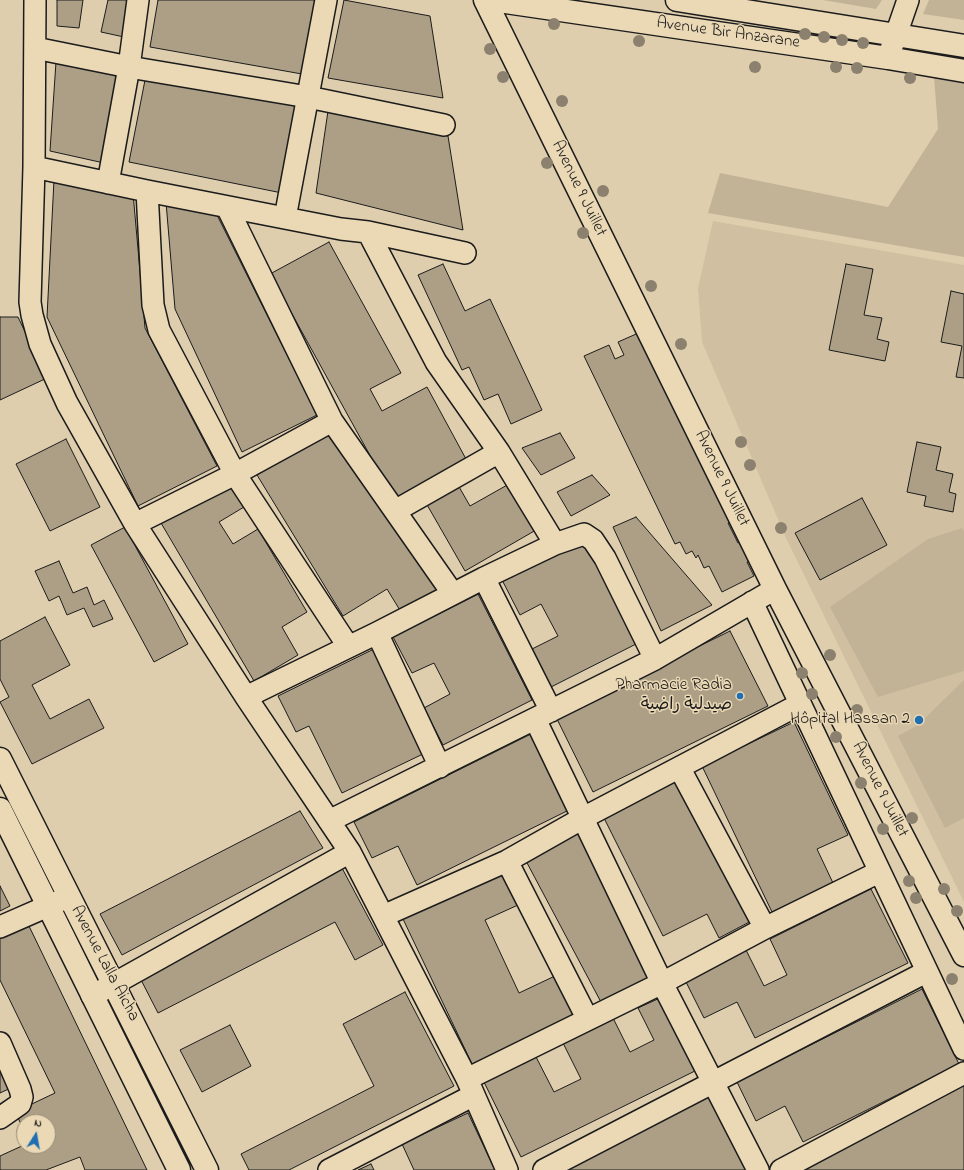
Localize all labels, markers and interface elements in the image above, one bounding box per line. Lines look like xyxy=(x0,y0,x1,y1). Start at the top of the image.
street label: Avenue Bir Anzarane xyxy=(655,14,801,54)
street label: Avenue 9 Juillet xyxy=(546,138,610,240)
street label: Avenue 9 Juillet xyxy=(689,428,753,530)
place label: Pharmacie Radia صيدلية راضية xyxy=(615,676,732,716)
marker: Pharmacie Radia صيدلية راضية xyxy=(735,691,745,701)
place label: Hôpital Hassan 2 xyxy=(790,710,910,730)
marker: Hôpital Hassan 2 xyxy=(913,714,925,726)
street label: Avenue 9 Juillet xyxy=(846,739,912,841)
street label: Avenue Lalla Aicha xyxy=(65,903,143,1025)
north arrow xyxy=(16,1114,56,1154)
text: N xyxy=(33,1115,43,1132)

